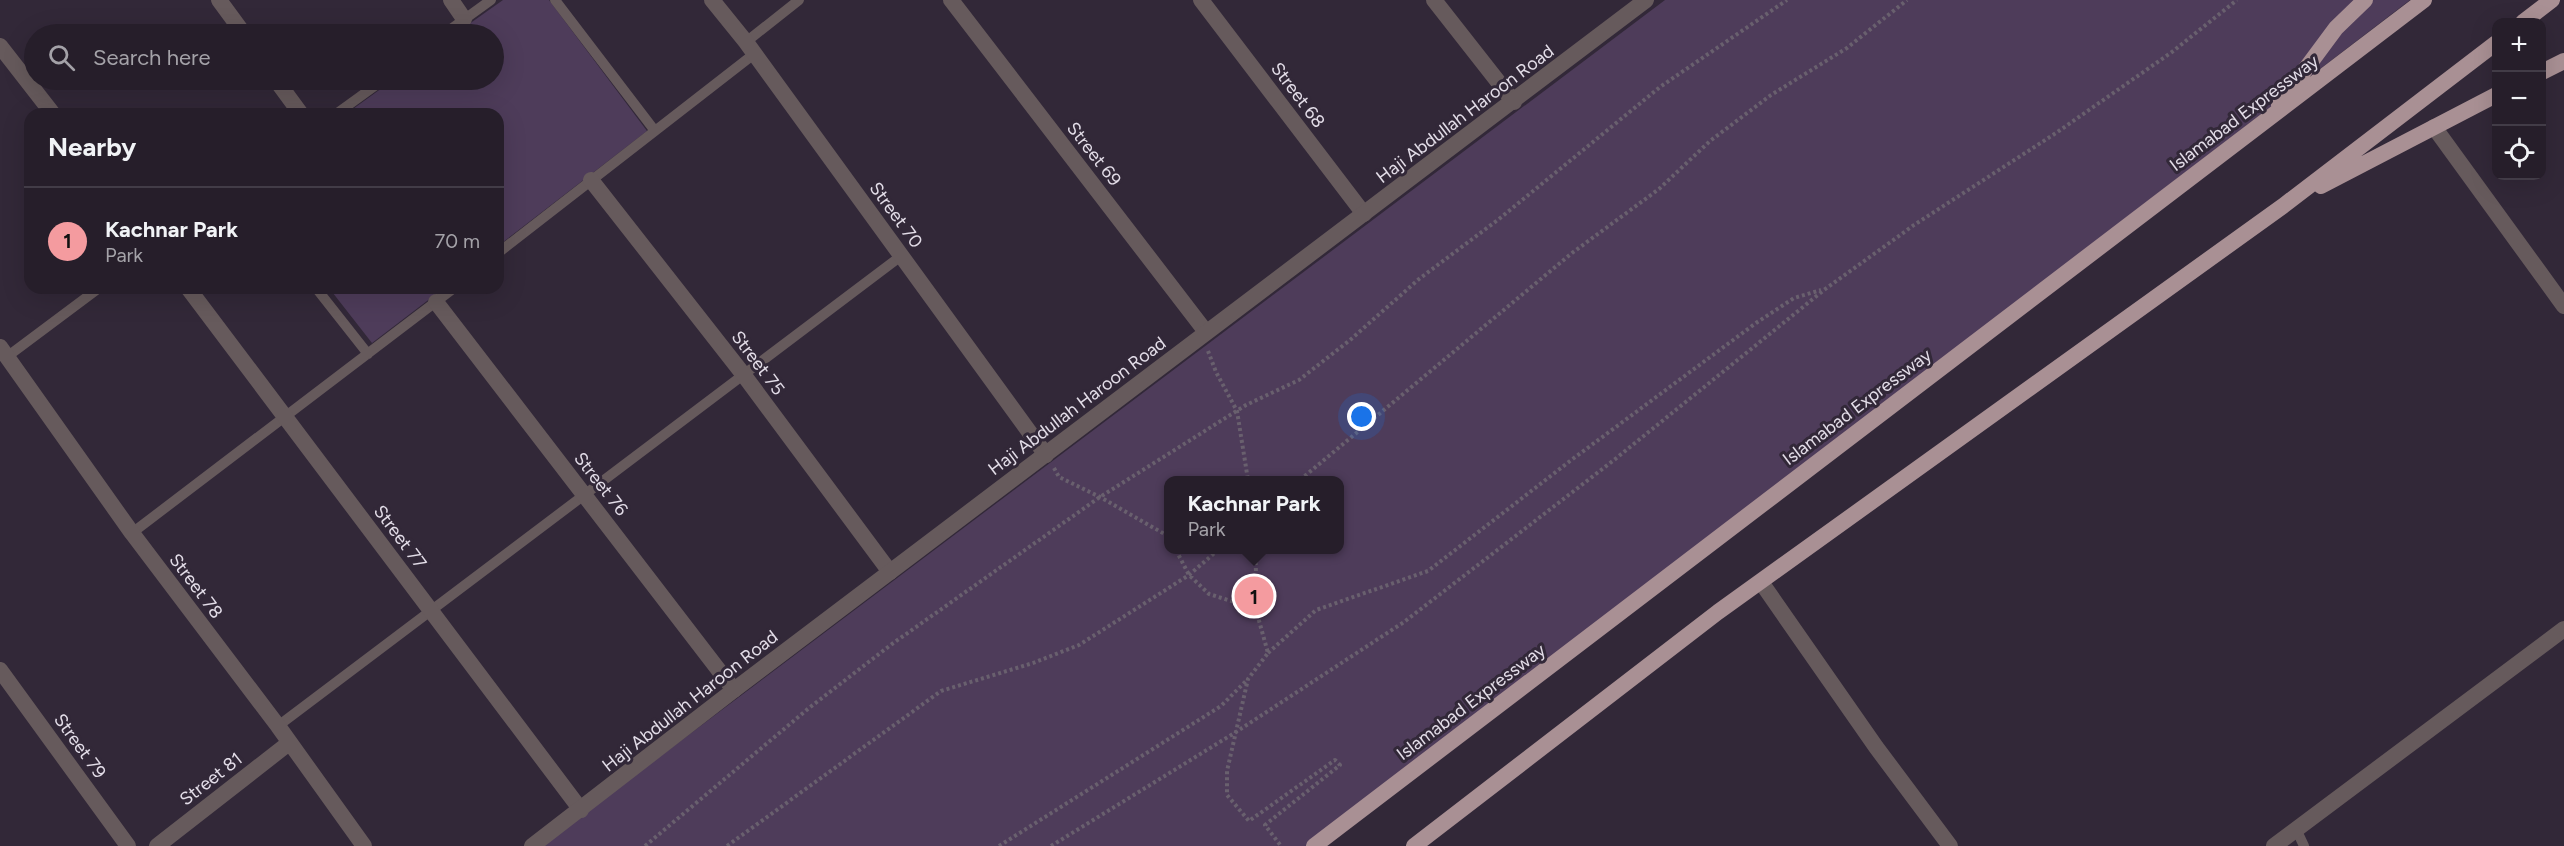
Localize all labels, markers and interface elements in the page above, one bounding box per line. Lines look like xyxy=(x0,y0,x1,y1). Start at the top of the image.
map controls xyxy=(2492,18,2546,180)
button: + xyxy=(2492,18,2546,72)
search box xyxy=(24,24,504,90)
street label: Haji Abdullah Haroon Road xyxy=(1372,40,1558,188)
icon: search xyxy=(45,41,78,74)
text: Search here xyxy=(93,44,211,71)
street label: Islamabad Expressway xyxy=(2165,50,2323,176)
street label: Street 68 xyxy=(1266,58,1330,132)
button: − xyxy=(2492,72,2546,126)
street label: Street 69 xyxy=(1062,118,1126,190)
button: locate xyxy=(2492,126,2546,180)
text: Nearby xyxy=(48,131,136,163)
street label: Street 70 xyxy=(865,178,927,252)
text: Kachnar Park xyxy=(105,216,238,243)
text: 1 xyxy=(63,229,72,253)
text: 70 m xyxy=(434,229,480,253)
text: Park xyxy=(105,243,143,267)
street label: Street 75 xyxy=(727,326,789,400)
street label: Haji Abdullah Haroon Road xyxy=(984,332,1170,480)
street label: Islamabad Expressway xyxy=(1778,344,1936,470)
your location xyxy=(1347,402,1376,431)
street label: Street 76 xyxy=(569,448,633,520)
popup xyxy=(1164,476,1344,554)
text: Kachnar Park xyxy=(1187,490,1321,517)
street label: Street 77 xyxy=(369,501,431,574)
text: Park xyxy=(1187,517,1226,541)
street label: Street 78 xyxy=(164,549,228,623)
pin: 1 xyxy=(1234,574,1274,618)
street label: Haji Abdullah Haroon Road xyxy=(598,626,782,776)
street label: Islamabad Expressway xyxy=(1392,639,1550,765)
street label: Street 79 xyxy=(49,709,111,783)
street label: Street 81 xyxy=(175,748,247,810)

